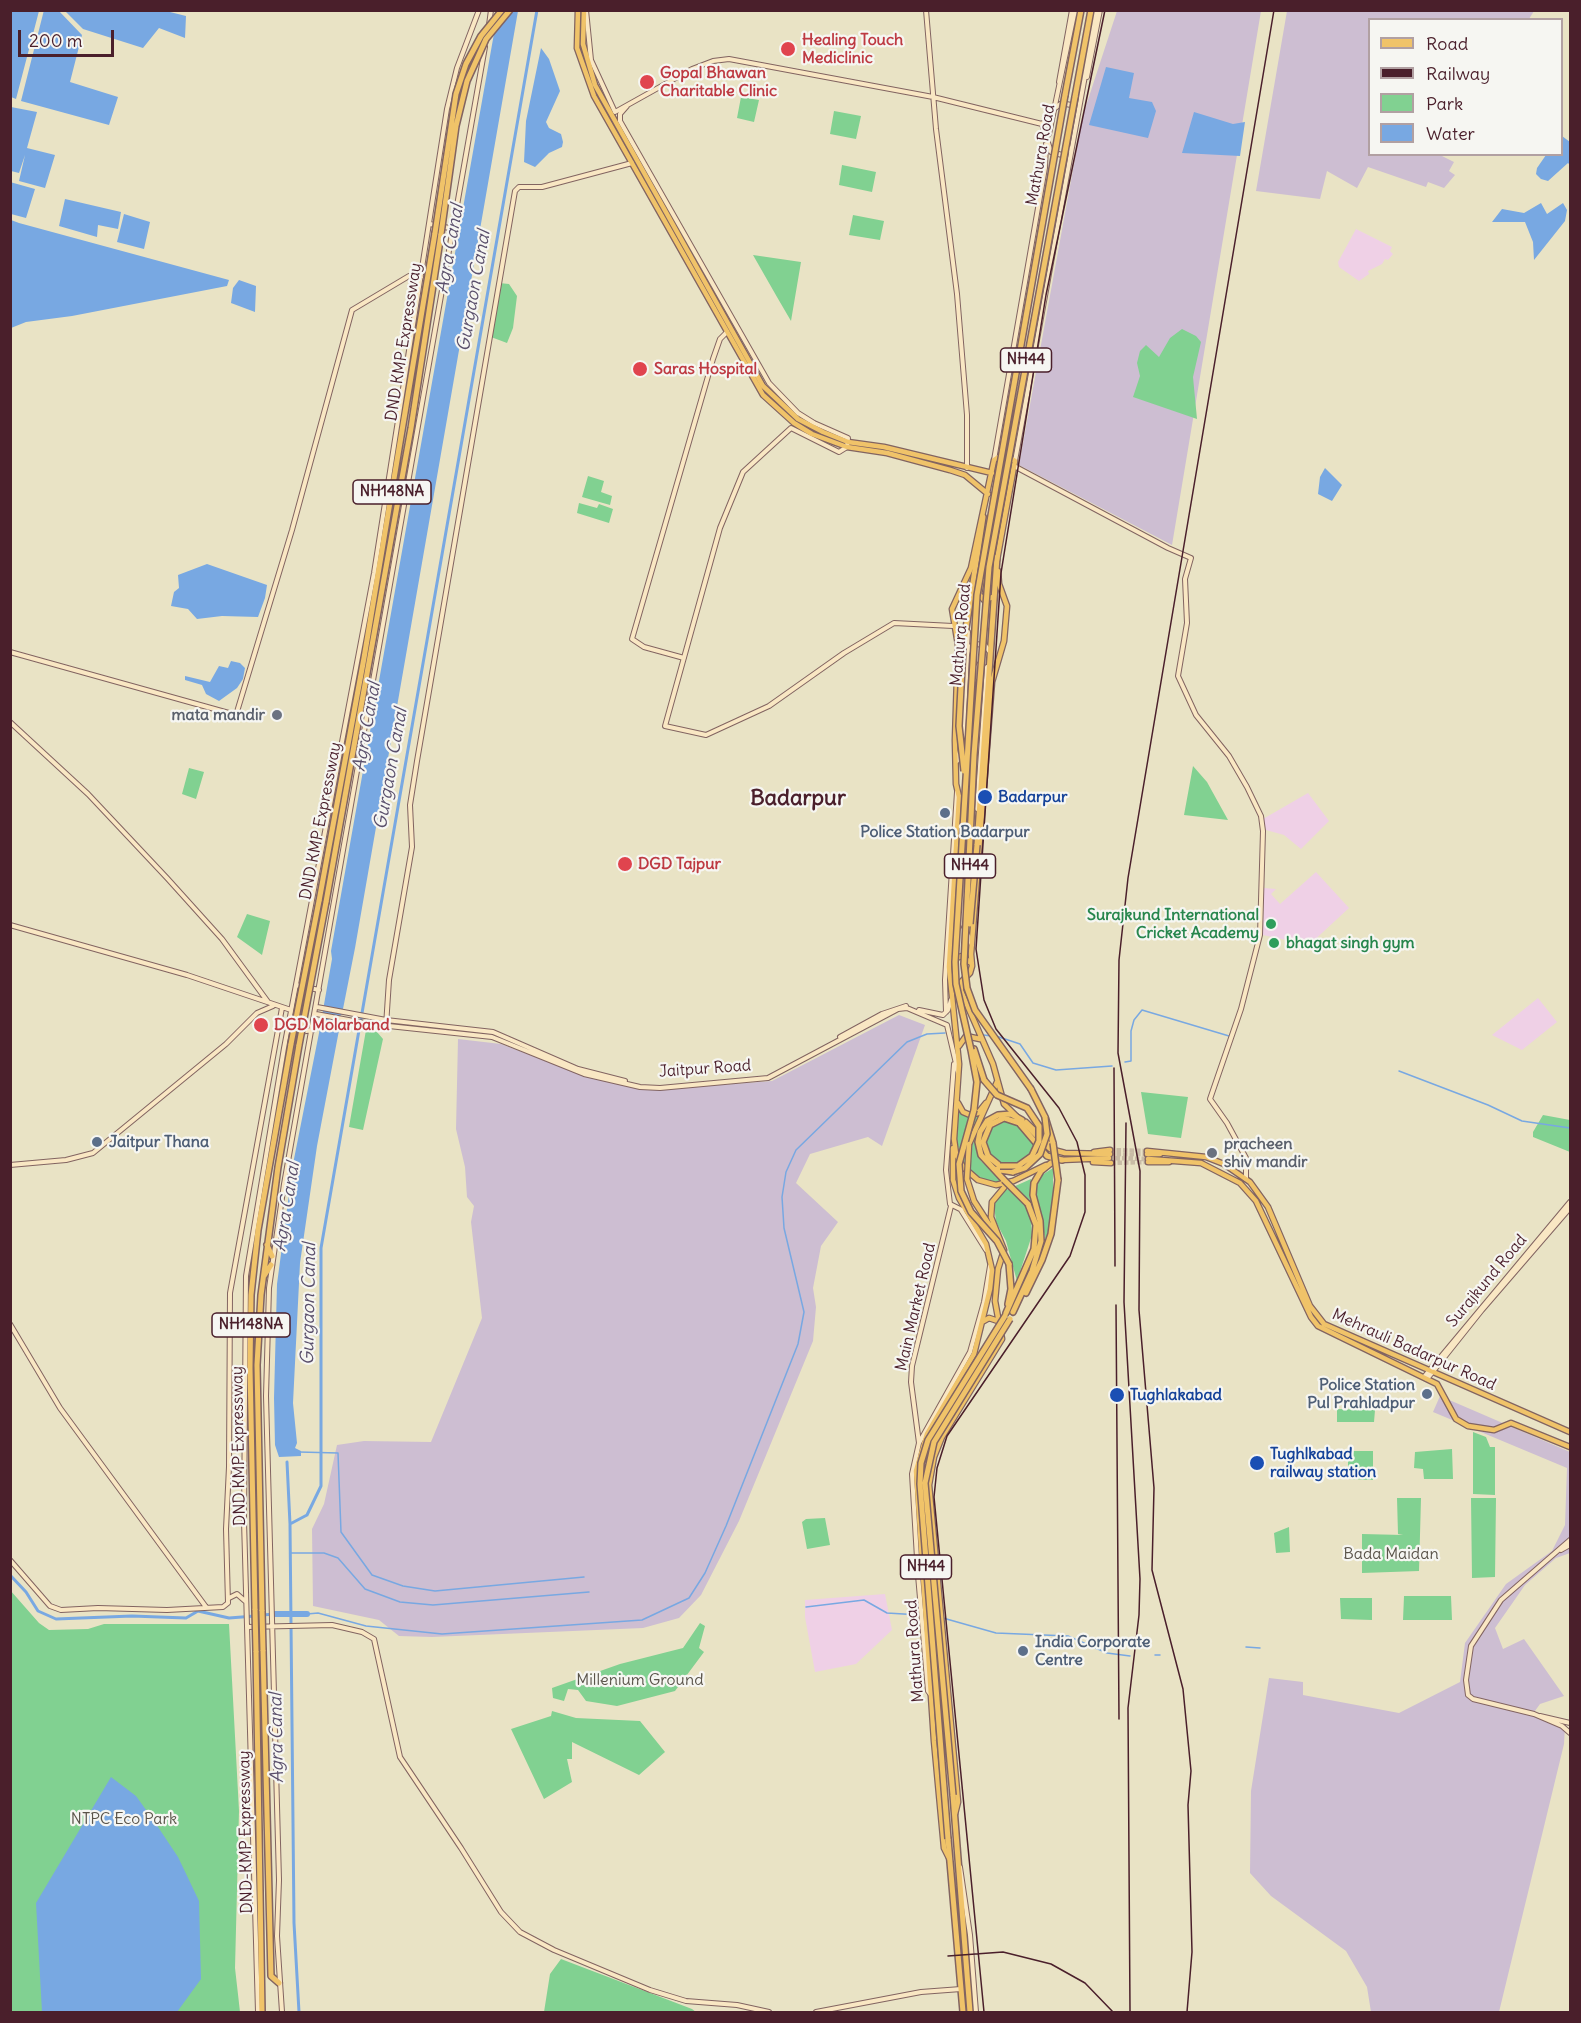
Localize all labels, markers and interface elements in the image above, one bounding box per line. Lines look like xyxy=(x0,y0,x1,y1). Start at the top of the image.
scale bar xyxy=(21,18,117,56)
legend xyxy=(1368,18,1563,156)
text: 200 m xyxy=(29,29,83,52)
place label: Healing Touch Mediclinic xyxy=(802,30,903,68)
text: Road xyxy=(1426,32,1468,55)
marker: Healing Touch Mediclinic xyxy=(779,40,797,58)
text: Railway xyxy=(1426,62,1490,85)
place label: Gopal Bhawan Charitable Clinic xyxy=(660,63,777,101)
marker: Gopal Bhawan Charitable Clinic xyxy=(638,73,656,91)
text: Park xyxy=(1426,92,1463,115)
street label: Mathura Road xyxy=(1023,103,1059,207)
text: Water xyxy=(1426,122,1475,145)
water label: Agra Canal xyxy=(432,203,468,295)
water label: Gurgaon Canal xyxy=(453,229,495,353)
street label: DND KMP Expressway xyxy=(382,261,426,423)
road number: NH44 xyxy=(1000,348,1052,372)
place label: Saras Hospital xyxy=(654,359,757,379)
marker: Saras Hospital xyxy=(631,360,649,378)
road number: NH148NA xyxy=(353,480,431,504)
street label: Mathura Road xyxy=(947,583,975,687)
water label: Agra Canal xyxy=(349,681,385,773)
place label: mata mandir xyxy=(172,705,265,725)
water label: Gurgaon Canal xyxy=(370,707,412,831)
marker: mata mandir xyxy=(270,708,284,722)
street label: DND KMP Expressway xyxy=(296,741,346,901)
district label: Badarpur xyxy=(750,786,846,812)
place label: Badarpur xyxy=(998,787,1068,807)
marker: Badarpur xyxy=(976,788,994,806)
marker: Police Station Badarpur xyxy=(938,806,952,820)
place label: Police Station Badarpur xyxy=(860,822,1030,842)
place label: DGD Tajpur xyxy=(638,854,721,874)
road number: NH44 xyxy=(944,854,996,878)
marker: DGD Tajpur xyxy=(616,855,634,873)
place label: Surajkund International Cricket Academy xyxy=(1087,905,1259,943)
marker: Surajkund International Cricket Academy xyxy=(1264,917,1278,931)
place label: bhagat singh gym xyxy=(1286,933,1415,953)
marker: bhagat singh gym xyxy=(1267,936,1281,950)
place label: DGD Molarband xyxy=(274,1015,390,1035)
marker: DGD Molarband xyxy=(252,1016,270,1034)
street label: Jaitpur Road xyxy=(658,1056,752,1082)
place label: Jaitpur Thana xyxy=(109,1132,209,1152)
place label: pracheen shiv mandir xyxy=(1224,1134,1308,1172)
marker: Jaitpur Thana xyxy=(90,1135,104,1149)
marker: pracheen shiv mandir xyxy=(1205,1146,1219,1160)
water label: Agra Canal xyxy=(269,1161,305,1253)
street label: Surajkund Road xyxy=(1443,1231,1531,1331)
street label: Main Market Road xyxy=(892,1241,940,1373)
water label: Gurgaon Canal xyxy=(297,1243,321,1365)
street label: Mehrauli Badarpur Road xyxy=(1329,1305,1499,1395)
road number: NH148NA xyxy=(212,1313,290,1337)
street label: DND KMP Expressway xyxy=(228,1366,250,1526)
place label: Police Station Pul Prahladpur xyxy=(1307,1375,1415,1413)
place label: Tughlakabad xyxy=(1130,1385,1222,1405)
marker: Tughlakabad xyxy=(1108,1386,1126,1404)
marker: Police Station Pul Prahladpur xyxy=(1420,1387,1434,1401)
place label: Tughlkabad railway station xyxy=(1270,1444,1376,1482)
marker: Tughlkabad railway station xyxy=(1248,1454,1266,1472)
park label: Bada Maidan xyxy=(1343,1544,1439,1564)
road number: NH44 xyxy=(900,1555,952,1579)
street label: Mathura Road xyxy=(902,1599,928,1703)
place label: India Corporate Centre xyxy=(1035,1632,1150,1670)
marker: India Corporate Centre xyxy=(1016,1644,1030,1658)
park label: Millenium Ground xyxy=(576,1670,704,1690)
water label: Agra Canal xyxy=(265,1693,289,1783)
street label: DND-KMP Expressway xyxy=(235,1750,257,1914)
park label: NTPC Eco Park xyxy=(71,1809,177,1829)

